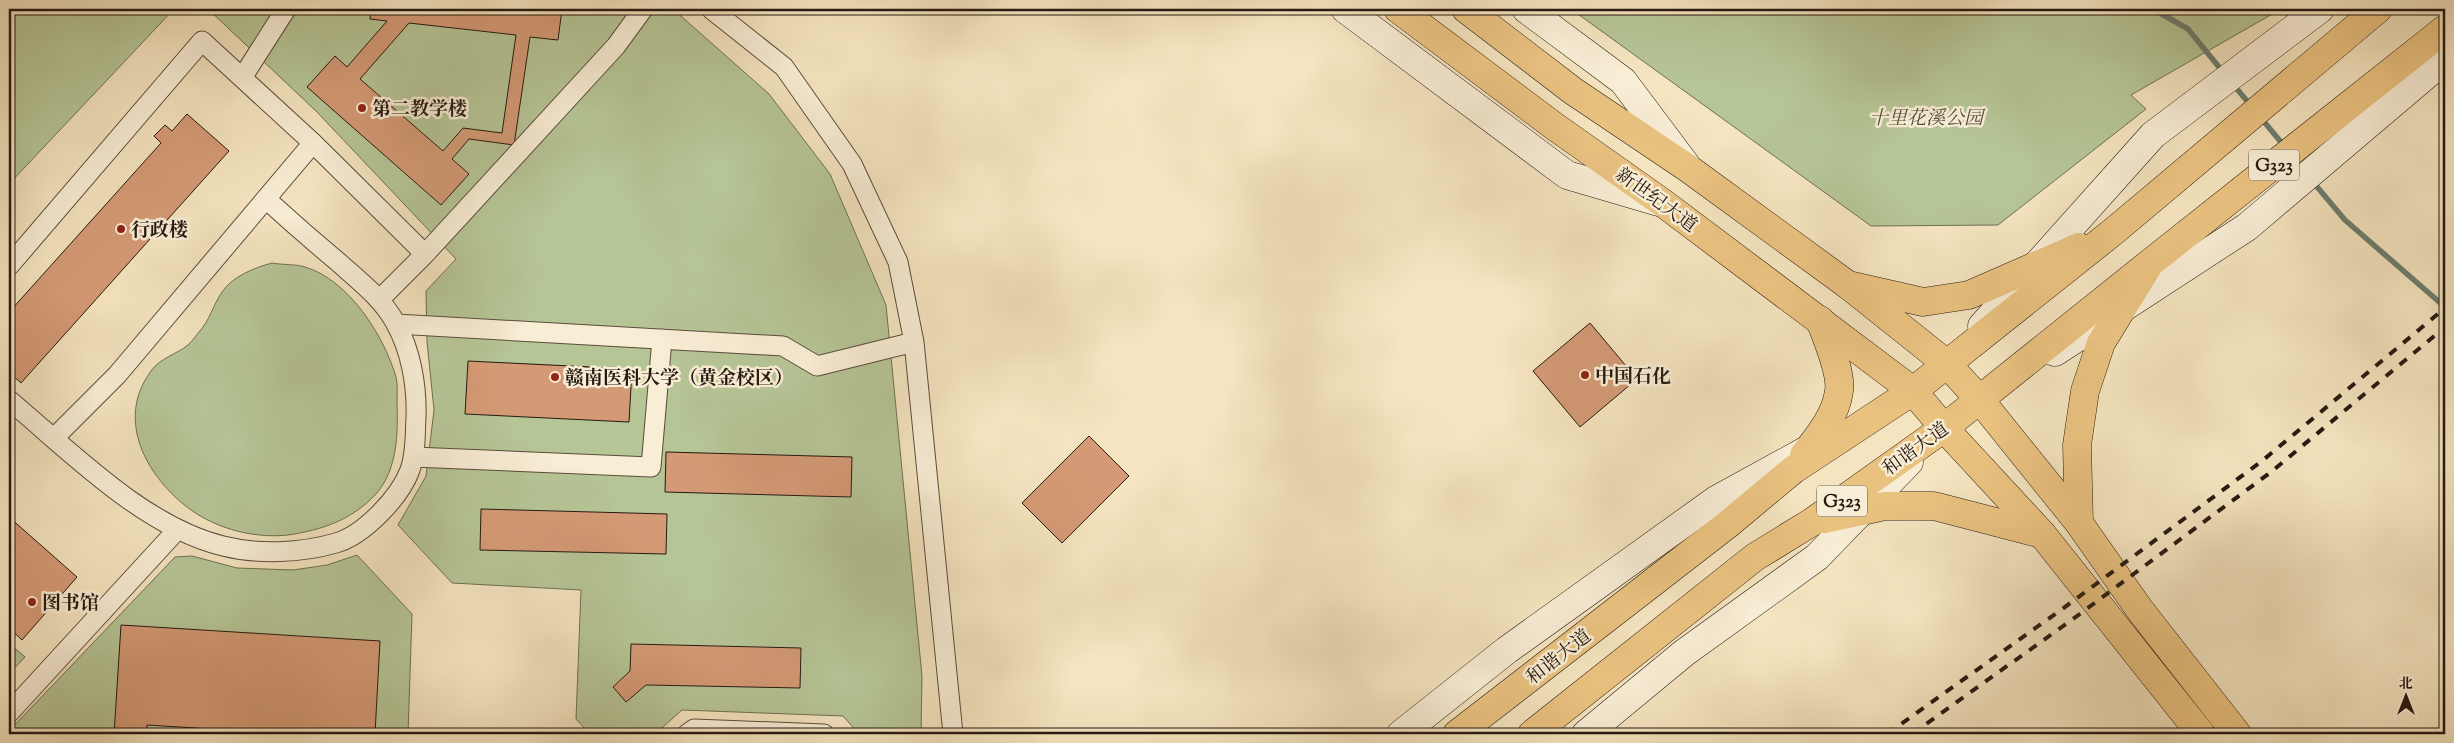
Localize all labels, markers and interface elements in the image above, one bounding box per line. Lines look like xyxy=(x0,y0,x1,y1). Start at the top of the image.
place label: 第二教学楼 xyxy=(372,97,467,124)
marker: 第二教学楼 xyxy=(356,102,368,114)
park label: 十里花溪公园 xyxy=(1869,106,1986,133)
road number: G323 xyxy=(2249,150,2299,180)
street label: 新世纪大道 xyxy=(1609,162,1702,240)
place label: 行政楼 xyxy=(131,218,188,245)
marker: 行政楼 xyxy=(115,223,127,235)
place label: 中国石化 xyxy=(1595,364,1671,391)
place label: 赣南医科大学（黄金校区） xyxy=(565,366,793,393)
marker: 中国石化 xyxy=(1579,369,1591,381)
marker: 赣南医科大学（黄金校区） xyxy=(549,371,561,383)
street label: 和谐大道 xyxy=(1878,417,1955,483)
road number: G323 xyxy=(1817,486,1867,516)
place label: 图书馆 xyxy=(42,591,99,618)
marker: 图书馆 xyxy=(26,596,38,608)
street label: 和谐大道 xyxy=(1521,624,1598,692)
north arrow xyxy=(2382,670,2432,720)
text: 北 xyxy=(2399,675,2413,695)

